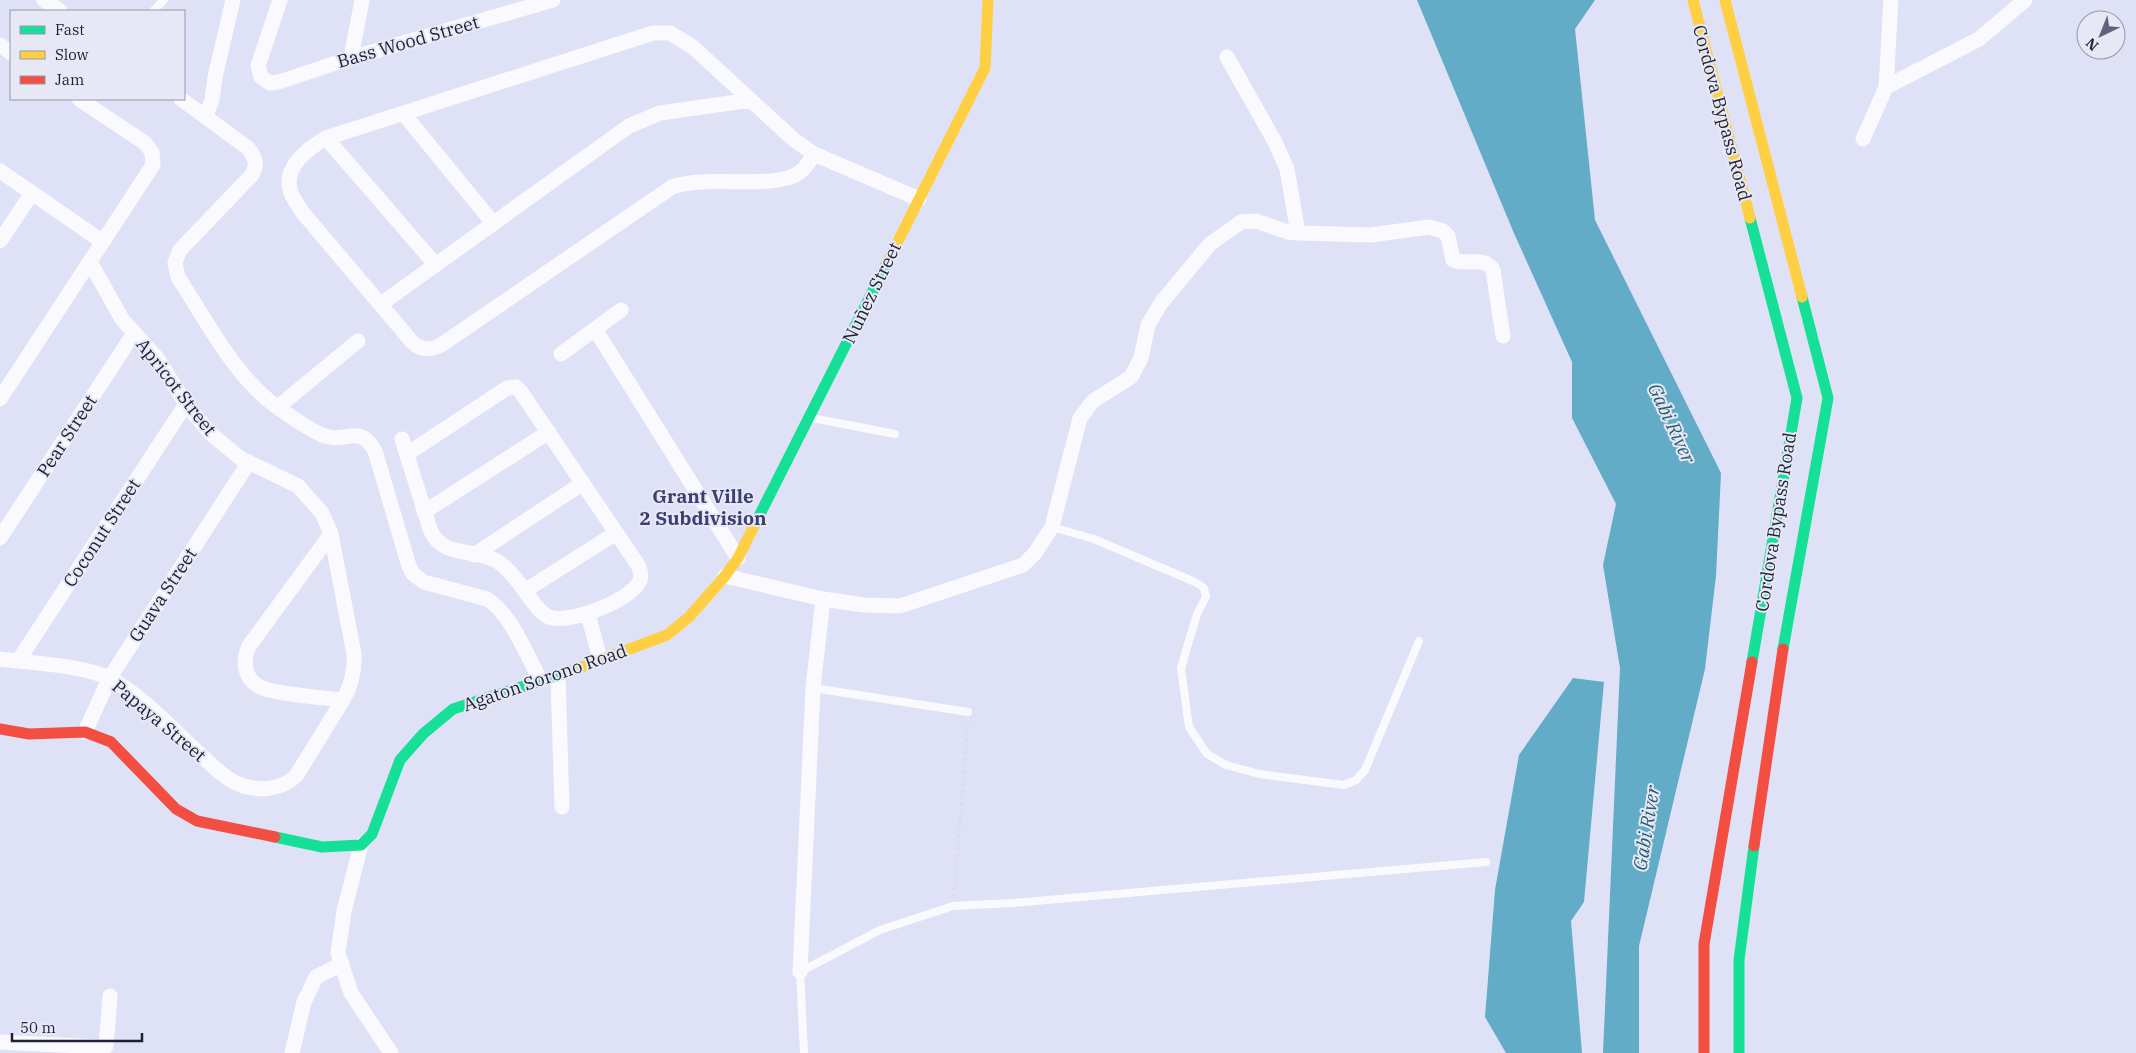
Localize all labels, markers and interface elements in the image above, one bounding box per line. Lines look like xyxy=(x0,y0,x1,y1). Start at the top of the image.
legend xyxy=(10,10,185,100)
street label: Bass Wood Street xyxy=(334,10,481,73)
north arrow xyxy=(2076,10,2126,60)
text: Fast xyxy=(55,20,85,39)
street label: Cordova Bypass Road xyxy=(1688,22,1757,203)
text: N xyxy=(2082,34,2102,55)
text: Slow xyxy=(55,45,89,64)
text: Jam xyxy=(55,70,84,89)
street label: Nuñez Street xyxy=(837,238,906,347)
street label: Apricot Street xyxy=(131,333,222,440)
water label: Gabi River xyxy=(1643,379,1701,467)
street label: Pear Street xyxy=(32,390,102,481)
street label: Cordova Bypass Road xyxy=(1750,431,1801,613)
street label: Coconut Street xyxy=(58,474,145,591)
district label: Grant Ville 2 Subdivision xyxy=(639,484,767,530)
street label: Guava Street xyxy=(124,543,202,646)
street label: Agaton Sorono Road xyxy=(460,639,630,716)
street label: Papaya Street xyxy=(108,675,211,767)
water label: Gabi River xyxy=(1627,783,1665,872)
scale bar xyxy=(12,1010,142,1042)
text: 50 m xyxy=(20,1018,56,1037)

